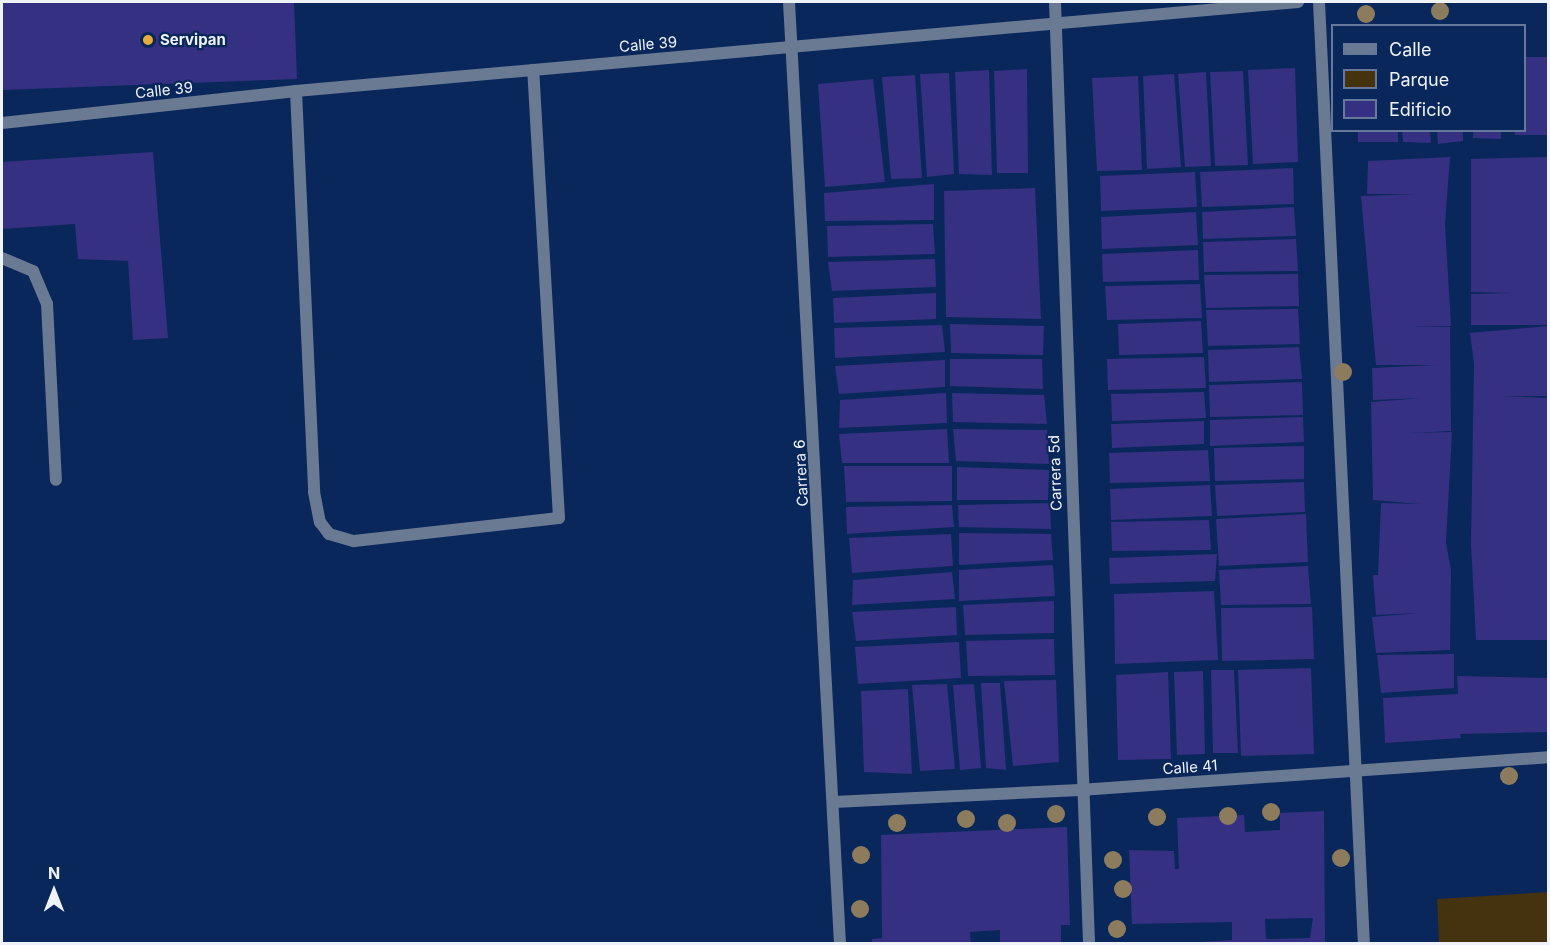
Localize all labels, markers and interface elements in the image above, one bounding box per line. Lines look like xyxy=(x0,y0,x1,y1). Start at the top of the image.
legend xyxy=(1331,24,1526,132)
place label: Servipan xyxy=(160,31,226,49)
street label: Calle 39 xyxy=(618,32,678,56)
marker: Servipan xyxy=(141,33,155,47)
text: Calle xyxy=(1389,39,1431,60)
text: Parque xyxy=(1389,69,1449,90)
street label: Calle 39 xyxy=(134,78,194,102)
text: Edificio xyxy=(1389,99,1452,120)
street label: Carrera 5d xyxy=(1045,435,1065,511)
street label: Carrera 6 xyxy=(790,439,812,507)
street label: Calle 41 xyxy=(1162,756,1218,778)
north arrow xyxy=(24,861,84,921)
text: N xyxy=(48,863,60,883)

